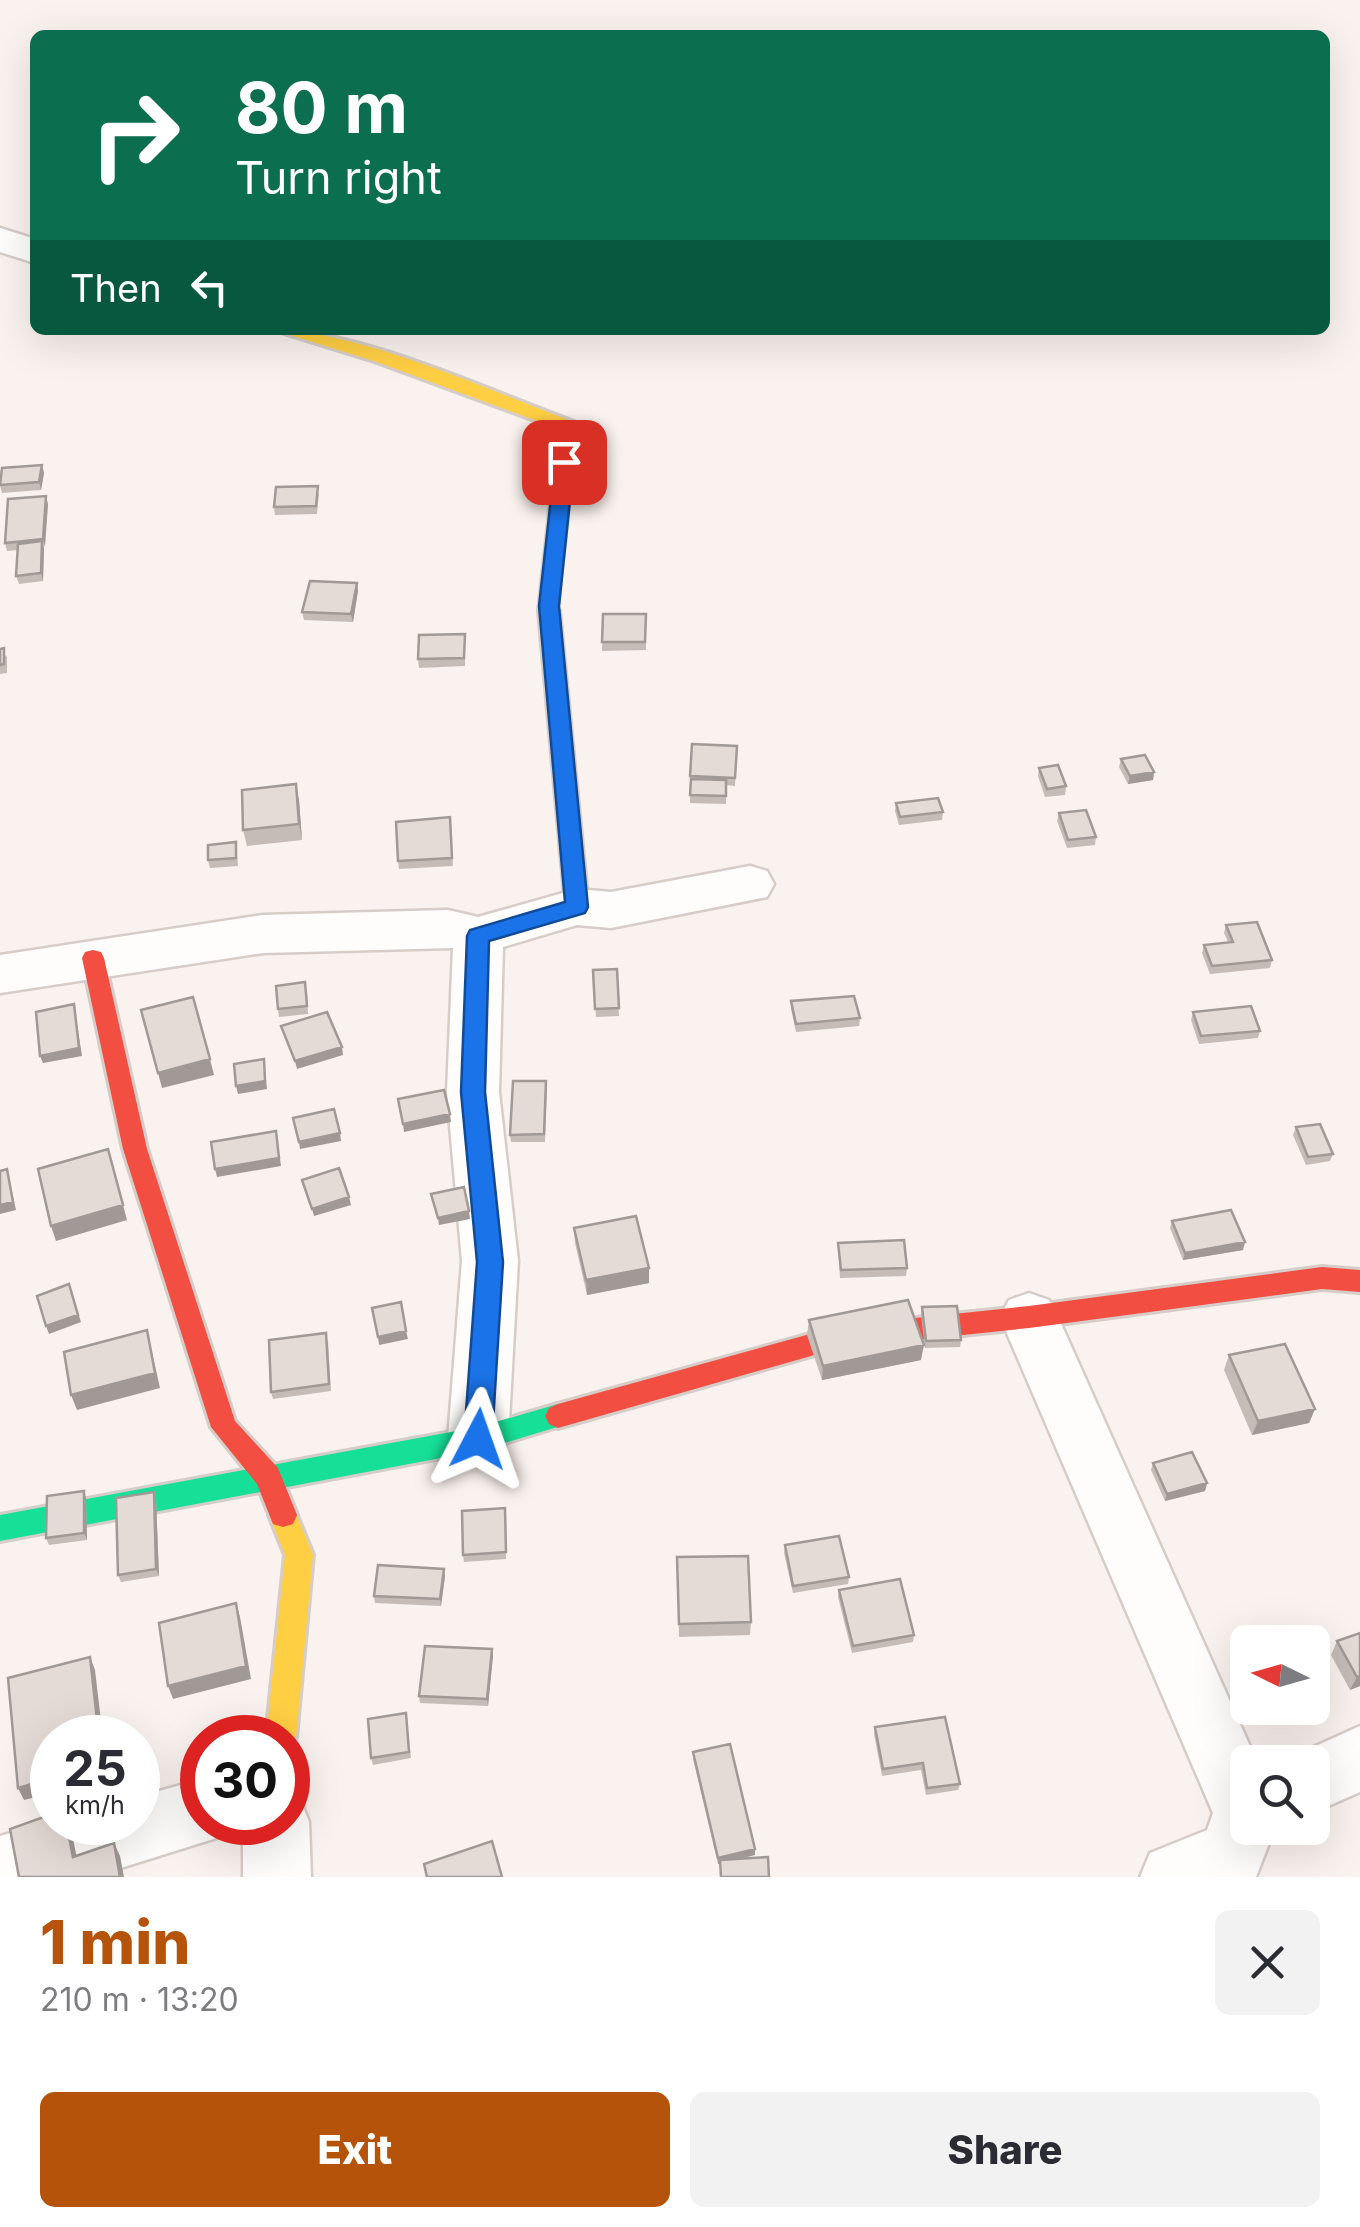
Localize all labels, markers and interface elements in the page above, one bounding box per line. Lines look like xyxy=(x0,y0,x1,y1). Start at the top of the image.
text: 80 m xyxy=(235,65,408,150)
icon: right xyxy=(70,70,200,200)
text: Turn right xyxy=(235,150,442,205)
icon: left xyxy=(182,260,237,315)
text: Then xyxy=(70,265,162,311)
pin xyxy=(522,420,607,505)
icon: arrive xyxy=(537,435,592,490)
position arrow xyxy=(426,1387,530,1491)
north arrow xyxy=(1230,1625,1330,1725)
map controls xyxy=(1230,1625,1330,1845)
speed limit sign: 30 xyxy=(180,1715,310,1845)
text: 25 xyxy=(63,1738,127,1798)
button: search xyxy=(1230,1745,1330,1845)
text: km/h xyxy=(65,1790,125,1820)
text: 1 min xyxy=(40,1906,190,1978)
button: close xyxy=(1215,1910,1320,2015)
text: 210 m · 13:20 xyxy=(40,1980,239,2019)
button: Exit xyxy=(40,2092,670,2207)
button: Share xyxy=(690,2092,1320,2207)

